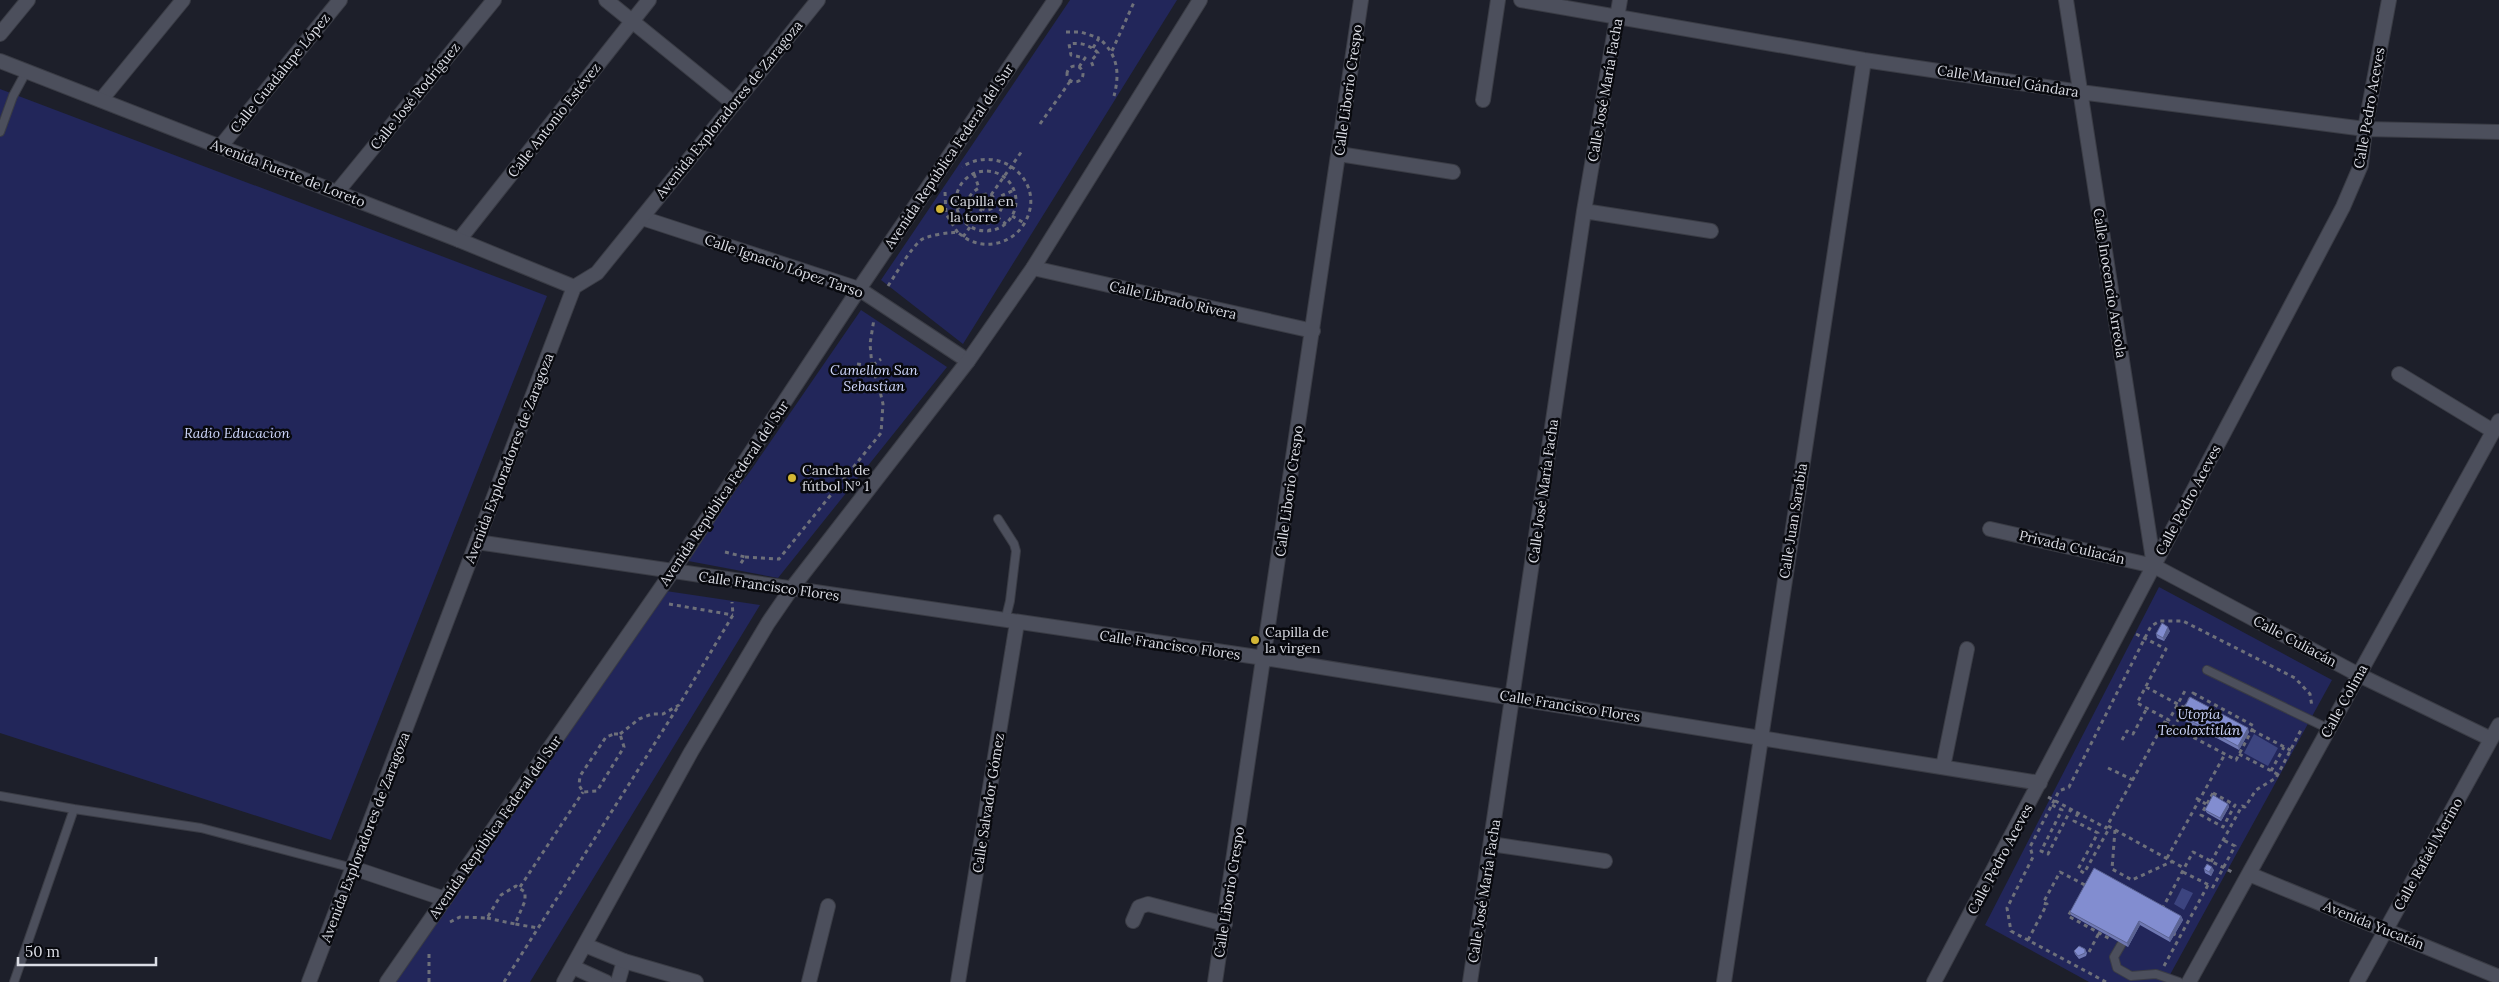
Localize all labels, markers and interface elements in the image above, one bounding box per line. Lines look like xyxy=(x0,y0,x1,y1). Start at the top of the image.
street label: Calle Guadalupe López xyxy=(226,9,334,137)
street label: Avenida Exploradores de Zaragoza xyxy=(651,16,806,202)
street label: Calle José María Facha xyxy=(1584,17,1626,163)
street label: Calle Liborio Crespo xyxy=(1330,23,1366,157)
street label: Calle José Rodríguez xyxy=(366,39,464,153)
street label: Calle Pedro Aceves xyxy=(2349,46,2389,170)
street label: Calle Antonio Estévez xyxy=(504,59,604,181)
street label: Avenida República Federal del Sur xyxy=(880,60,1018,253)
street label: Calle Manuel Gándara xyxy=(1936,61,2080,101)
street label: Avenida Fuerte de Loreto xyxy=(207,135,368,211)
place label: Capilla en la torre xyxy=(950,192,1014,226)
marker: Capilla en la torre xyxy=(934,203,946,215)
street label: Calle Inocencio Arreola xyxy=(2089,207,2131,359)
street label: Calle Ignacio López Tarso xyxy=(702,230,866,302)
street label: Calle Librado Rivera xyxy=(1108,277,1238,323)
street label: Avenida Exploradores de Zaragoza xyxy=(460,350,557,567)
park label: Camellon San Sebastian xyxy=(830,361,918,395)
street label: Avenida República Federal del Sur xyxy=(655,397,793,590)
street label: Calle José María Facha xyxy=(1524,418,1562,564)
park label: Radio Educacion xyxy=(184,424,290,442)
street label: Calle Liborio Crespo xyxy=(1271,424,1307,558)
street label: Calle Pedro Aceves xyxy=(2151,442,2225,558)
place label: Cancha de fútbol N° 1 xyxy=(802,461,871,495)
street label: Calle Juan Sarabia xyxy=(1775,462,1811,580)
marker: Cancha de fútbol N° 1 xyxy=(786,472,798,484)
street label: Privada Culiacán xyxy=(2017,526,2127,568)
street label: Calle Francisco Flores xyxy=(697,567,841,605)
street label: Calle Culiacán xyxy=(2250,611,2340,671)
place label: Capilla de la virgen xyxy=(1265,623,1329,657)
street label: Calle Francisco Flores xyxy=(1098,626,1242,664)
marker: Capilla de la virgen xyxy=(1249,634,1261,646)
street label: Calle Colima xyxy=(2316,661,2372,741)
street label: Calle Francisco Flores xyxy=(1498,686,1642,726)
park label: Utopía Tecoloxtitlán xyxy=(2158,705,2241,739)
street label: Avenida Exploradores de Zaragoza xyxy=(316,729,413,946)
street label: Avenida República Federal del Sur xyxy=(424,732,565,923)
street label: Calle Salvador Gómez xyxy=(968,732,1008,874)
street label: Calle Rafaél Merino xyxy=(2390,795,2466,913)
street label: Calle Pedro Aceves xyxy=(1963,801,2037,917)
street label: Calle José María Facha xyxy=(1464,818,1504,964)
street label: Calle Liborio Crespo xyxy=(1210,825,1248,959)
street label: Avenida Yucatán xyxy=(2320,896,2427,954)
scale bar xyxy=(18,934,155,966)
text: 50 m xyxy=(25,942,60,961)

